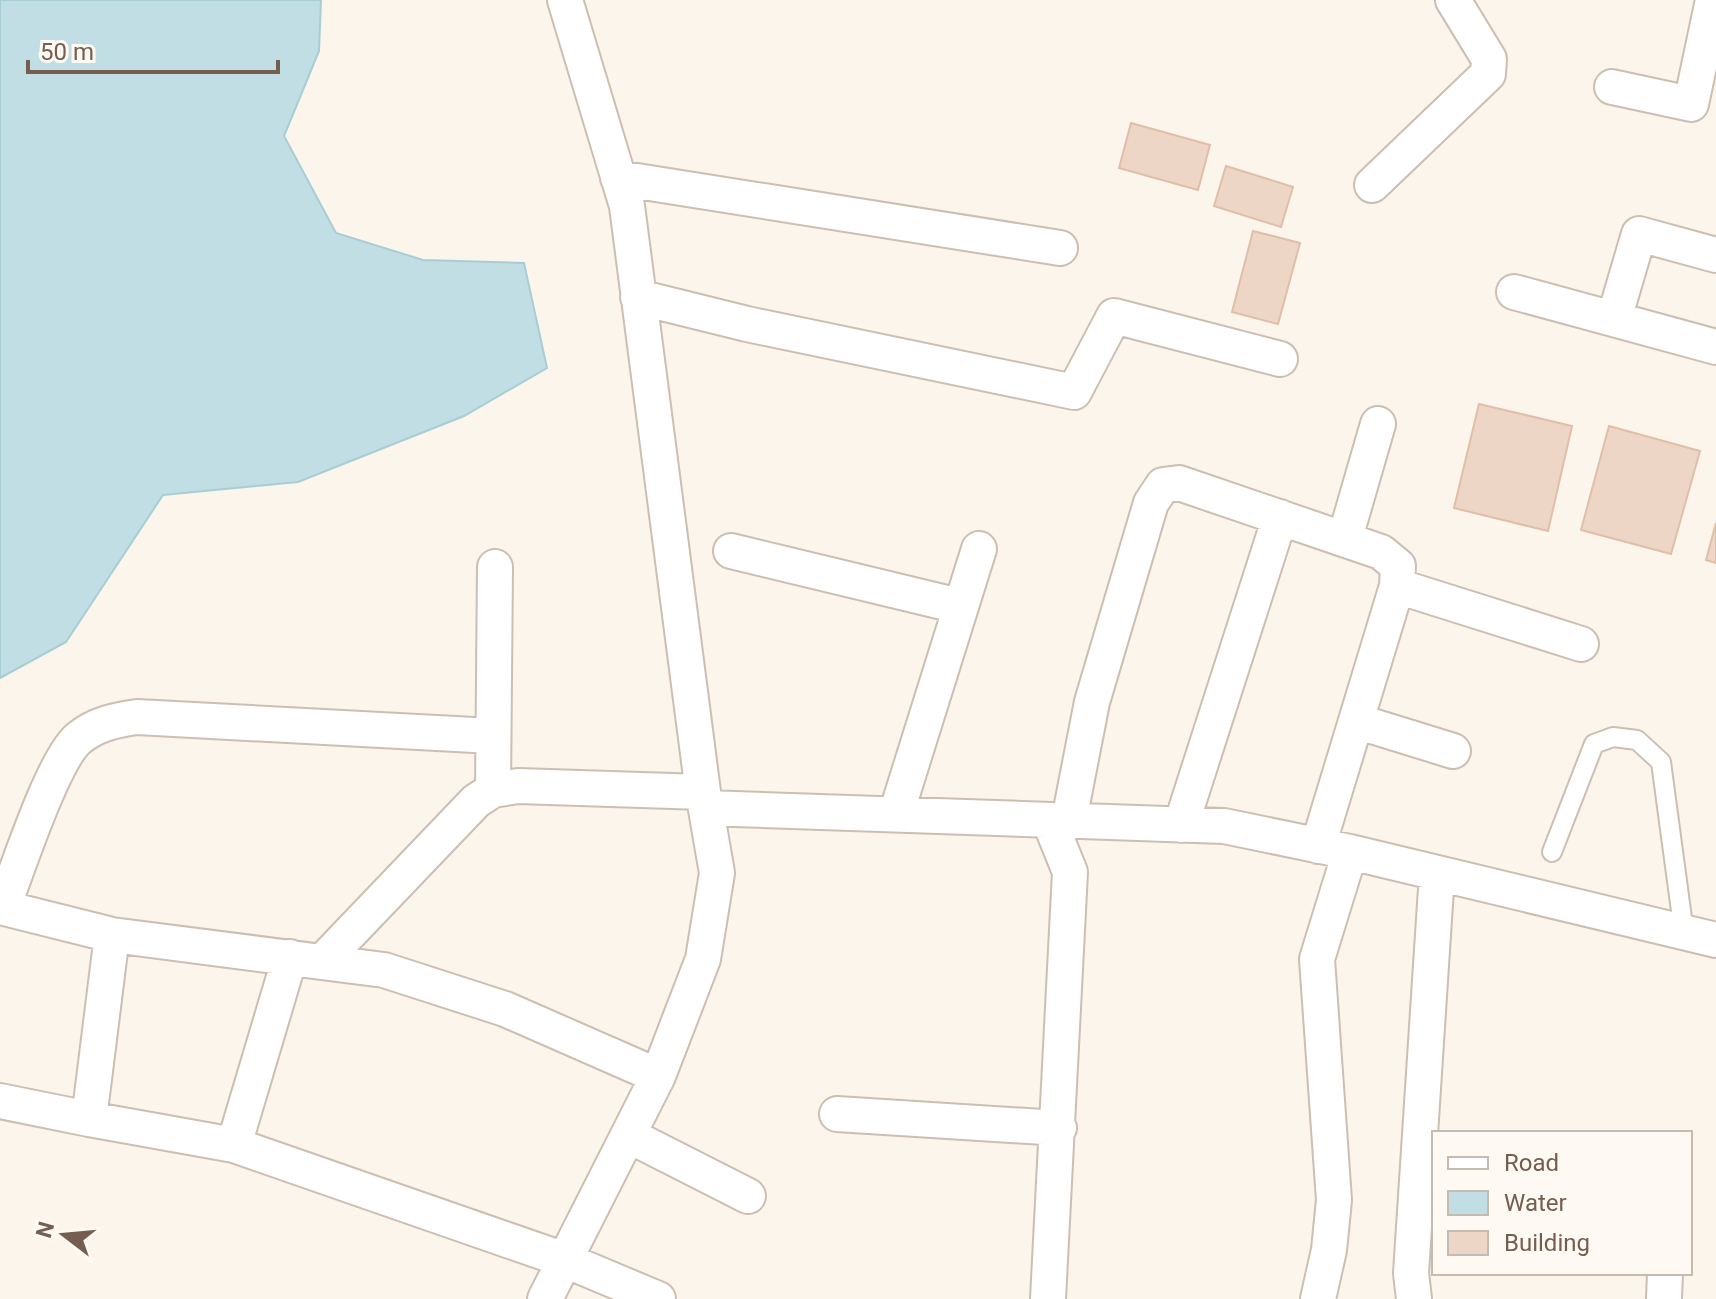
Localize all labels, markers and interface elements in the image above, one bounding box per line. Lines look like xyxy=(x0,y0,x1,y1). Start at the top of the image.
scale bar xyxy=(28,24,278,74)
text: 50 m xyxy=(40,38,94,66)
legend xyxy=(1432,1131,1692,1275)
text: Road xyxy=(1504,1149,1559,1177)
text: Water xyxy=(1504,1189,1567,1217)
north arrow xyxy=(24,1195,104,1275)
text: N xyxy=(31,1219,59,1241)
text: Building xyxy=(1504,1229,1590,1257)

